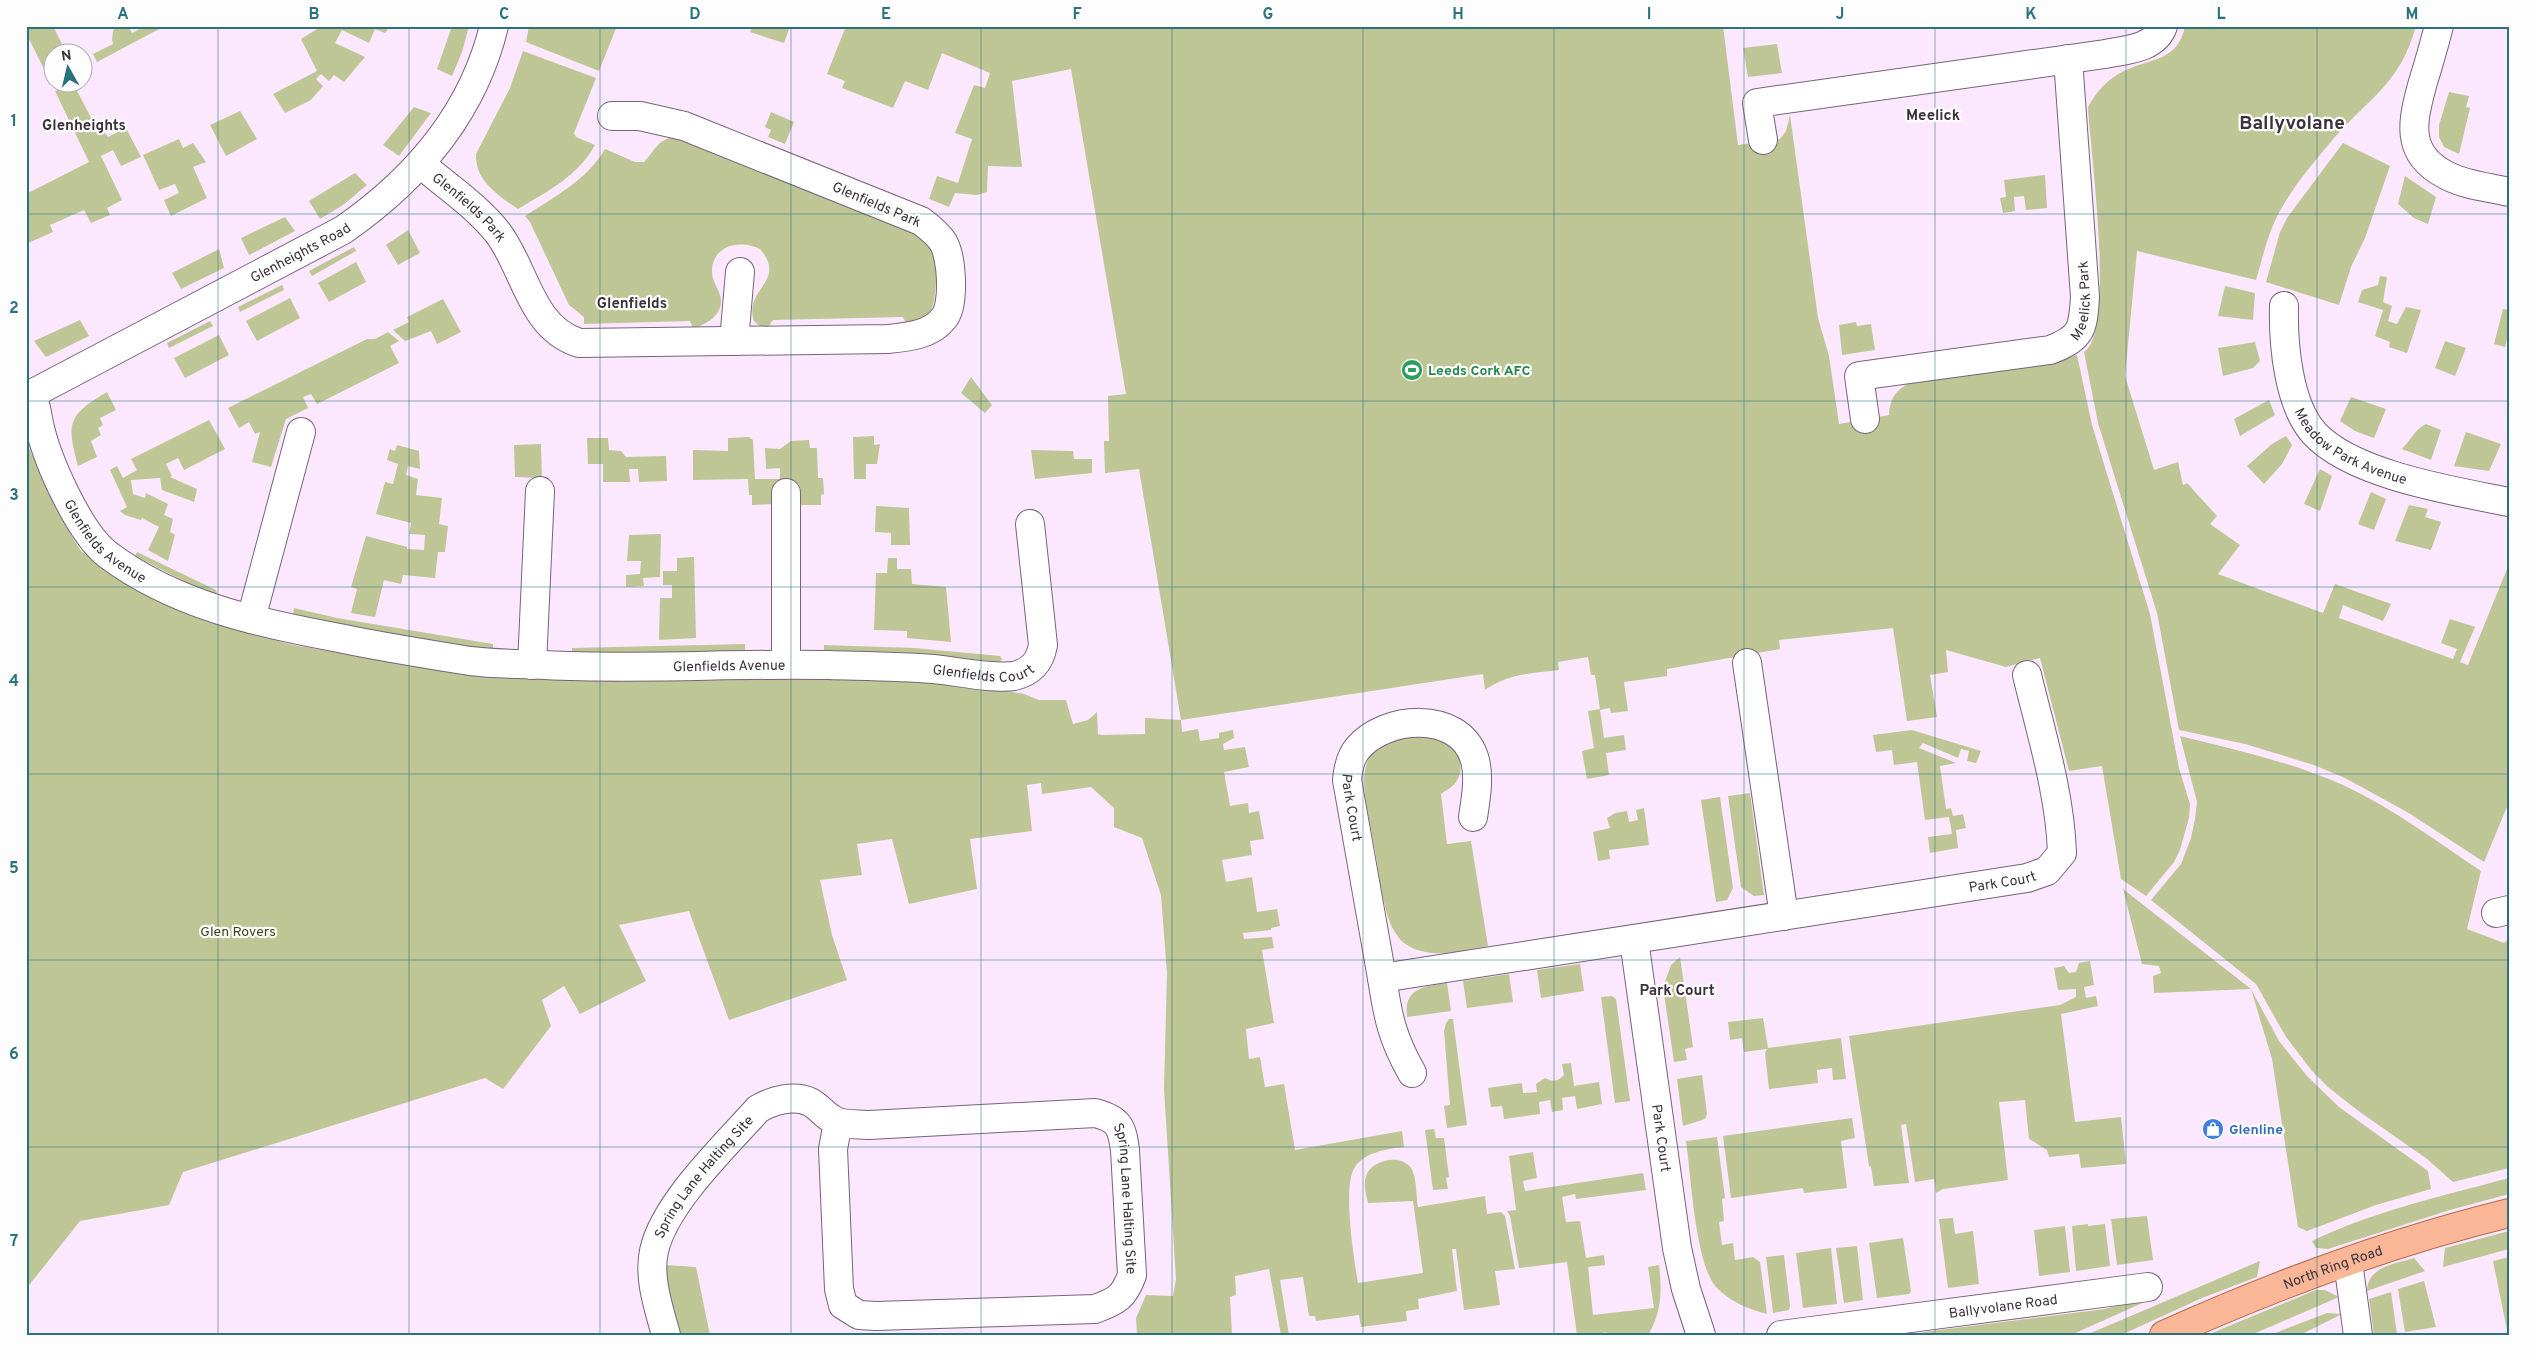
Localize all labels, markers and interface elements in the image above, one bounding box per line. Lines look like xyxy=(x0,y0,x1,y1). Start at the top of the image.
text: A xyxy=(117,5,129,25)
text: B xyxy=(308,5,320,25)
text: C xyxy=(499,5,509,25)
text: D xyxy=(689,5,701,25)
text: E xyxy=(881,5,891,25)
text: F xyxy=(1072,5,1082,25)
text: G xyxy=(1263,5,1273,25)
text: H xyxy=(1452,5,1464,25)
text: I xyxy=(1647,5,1651,25)
text: J xyxy=(1836,5,1844,25)
text: K xyxy=(2025,5,2037,25)
text: L xyxy=(2216,5,2226,25)
text: M xyxy=(2406,5,2418,25)
north arrow xyxy=(42,42,92,92)
text: N xyxy=(60,47,73,66)
district label: Meelick xyxy=(1906,107,1960,126)
text: 1 xyxy=(11,112,17,132)
district label: Ballyvolane xyxy=(2239,112,2345,136)
district label: Glenheights xyxy=(42,117,126,136)
street label: Glenfields Park xyxy=(428,170,509,246)
street label: Glenfields Park xyxy=(829,179,923,232)
street label: Glenheights Road xyxy=(248,220,355,287)
street label: Meelick Park xyxy=(2068,260,2095,345)
district label: Glenfields xyxy=(597,295,667,314)
text: 2 xyxy=(9,299,19,319)
sports icon: Leeds Cork AFC xyxy=(1400,358,1424,382)
place label: Leeds Cork AFC xyxy=(1428,363,1530,380)
street label: Meadow Park Avenue xyxy=(2290,406,2409,489)
text: 3 xyxy=(9,486,19,506)
street label: Glenfields Avenue xyxy=(59,497,149,587)
street label: Glenfields Avenue xyxy=(673,658,785,676)
street label: Glenfields Court xyxy=(932,661,1039,687)
text: 4 xyxy=(9,672,19,692)
street label: Park Court xyxy=(1337,773,1365,843)
text: 5 xyxy=(9,859,19,879)
street label: Park Court xyxy=(1968,868,2039,897)
park label: Glen Rovers xyxy=(200,924,276,941)
district label: Park Court xyxy=(1639,982,1715,1001)
text: 6 xyxy=(9,1045,19,1065)
street label: Park Court xyxy=(1647,1103,1673,1173)
street label: Spring Lane Halting Site xyxy=(652,1113,758,1241)
shop icon: Glenline xyxy=(2201,1117,2225,1141)
street label: Spring Lane Halting Site xyxy=(1109,1121,1139,1275)
place label: Glenline xyxy=(2229,1122,2283,1139)
text: 7 xyxy=(10,1232,18,1252)
street label: North Ring Road xyxy=(2281,1243,2385,1294)
street label: Ballyvolane Road xyxy=(1948,1292,2059,1323)

